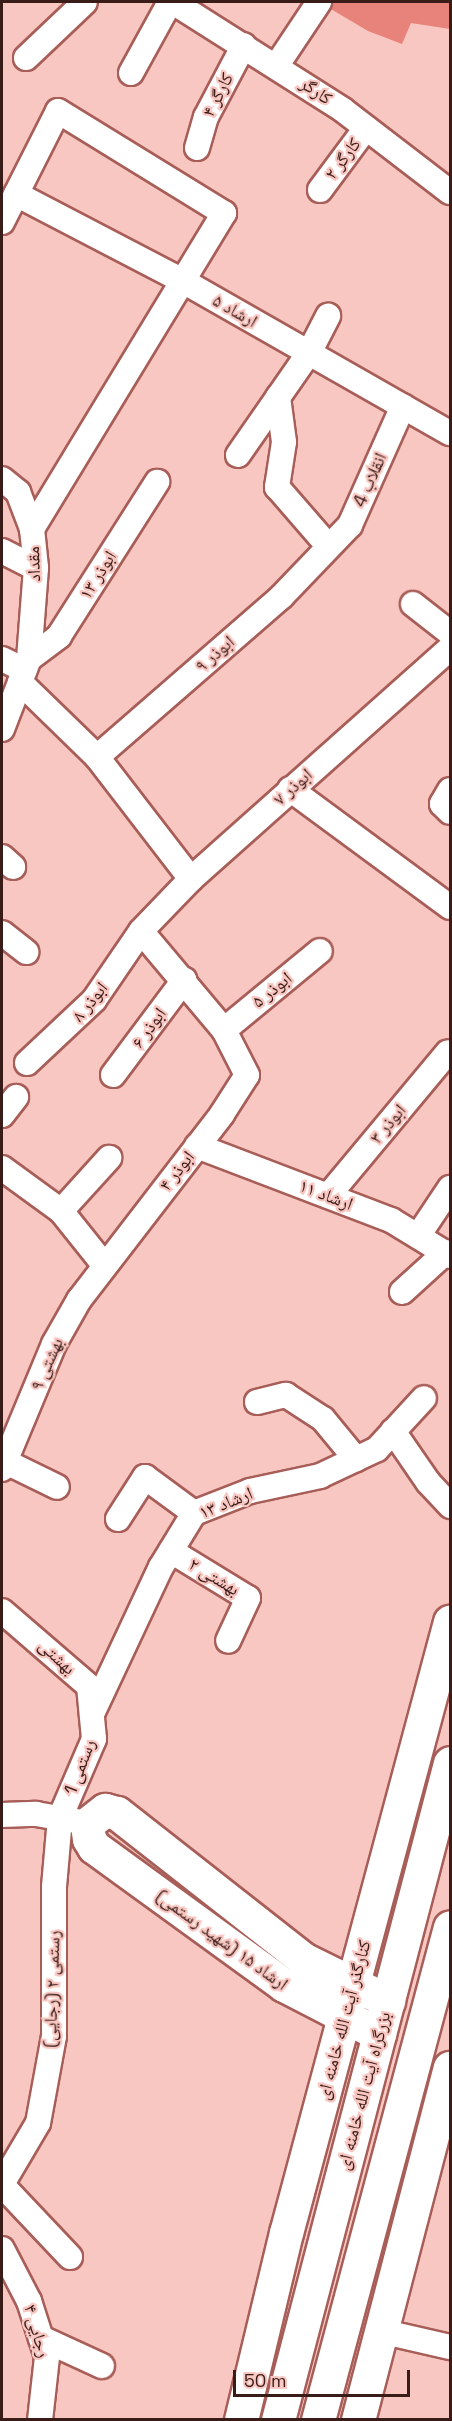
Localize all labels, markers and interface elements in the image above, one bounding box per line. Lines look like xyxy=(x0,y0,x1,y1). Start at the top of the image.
street label: کارگر ۴ xyxy=(198,69,238,121)
street label: کارگر xyxy=(296,73,336,109)
street label: کارگر ۲ xyxy=(320,134,366,184)
street label: ارشاد ۵ xyxy=(209,290,261,332)
street label: انقلاب 4 xyxy=(349,450,391,510)
street label: مقداد xyxy=(23,546,45,582)
street label: ابوذر ۱۳ xyxy=(75,547,121,603)
street label: ابوذر ۹ xyxy=(191,631,239,677)
street label: ابوذر ۷ xyxy=(269,764,317,810)
street label: ابوذر ۵ xyxy=(248,968,296,1012)
street label: ابوذر ۸ xyxy=(68,978,112,1026)
street label: ابوذر ۶ xyxy=(127,1004,171,1052)
street label: ابوذر ۳ xyxy=(365,1100,411,1148)
street label: ابوذر ۴ xyxy=(155,1147,199,1195)
street label: ارشاد ۱۱ xyxy=(296,1175,356,1215)
street label: بهشتی ۹ xyxy=(26,1334,68,1394)
street label: ارشاد ۱۳ xyxy=(196,1483,256,1523)
street label: بهشتی ۲ xyxy=(185,1554,243,1600)
street label: بهشتی xyxy=(34,1635,80,1679)
street label: رستمی 1 xyxy=(60,1736,100,1798)
street label: ارشاد ۱۵ (شهید رستمی) xyxy=(152,1885,292,1995)
street label: رستمی ۲ (رجایی) xyxy=(39,1930,65,2048)
street label: کنارگذر آیت الله خامنه ای xyxy=(312,1938,376,2102)
street label: بزرگراه آیت الله خامنه ای xyxy=(332,2010,396,2172)
street label: رجایی ۴ xyxy=(19,2302,55,2360)
scale bar xyxy=(236,2358,413,2396)
text: 50 m xyxy=(244,2369,286,2392)

